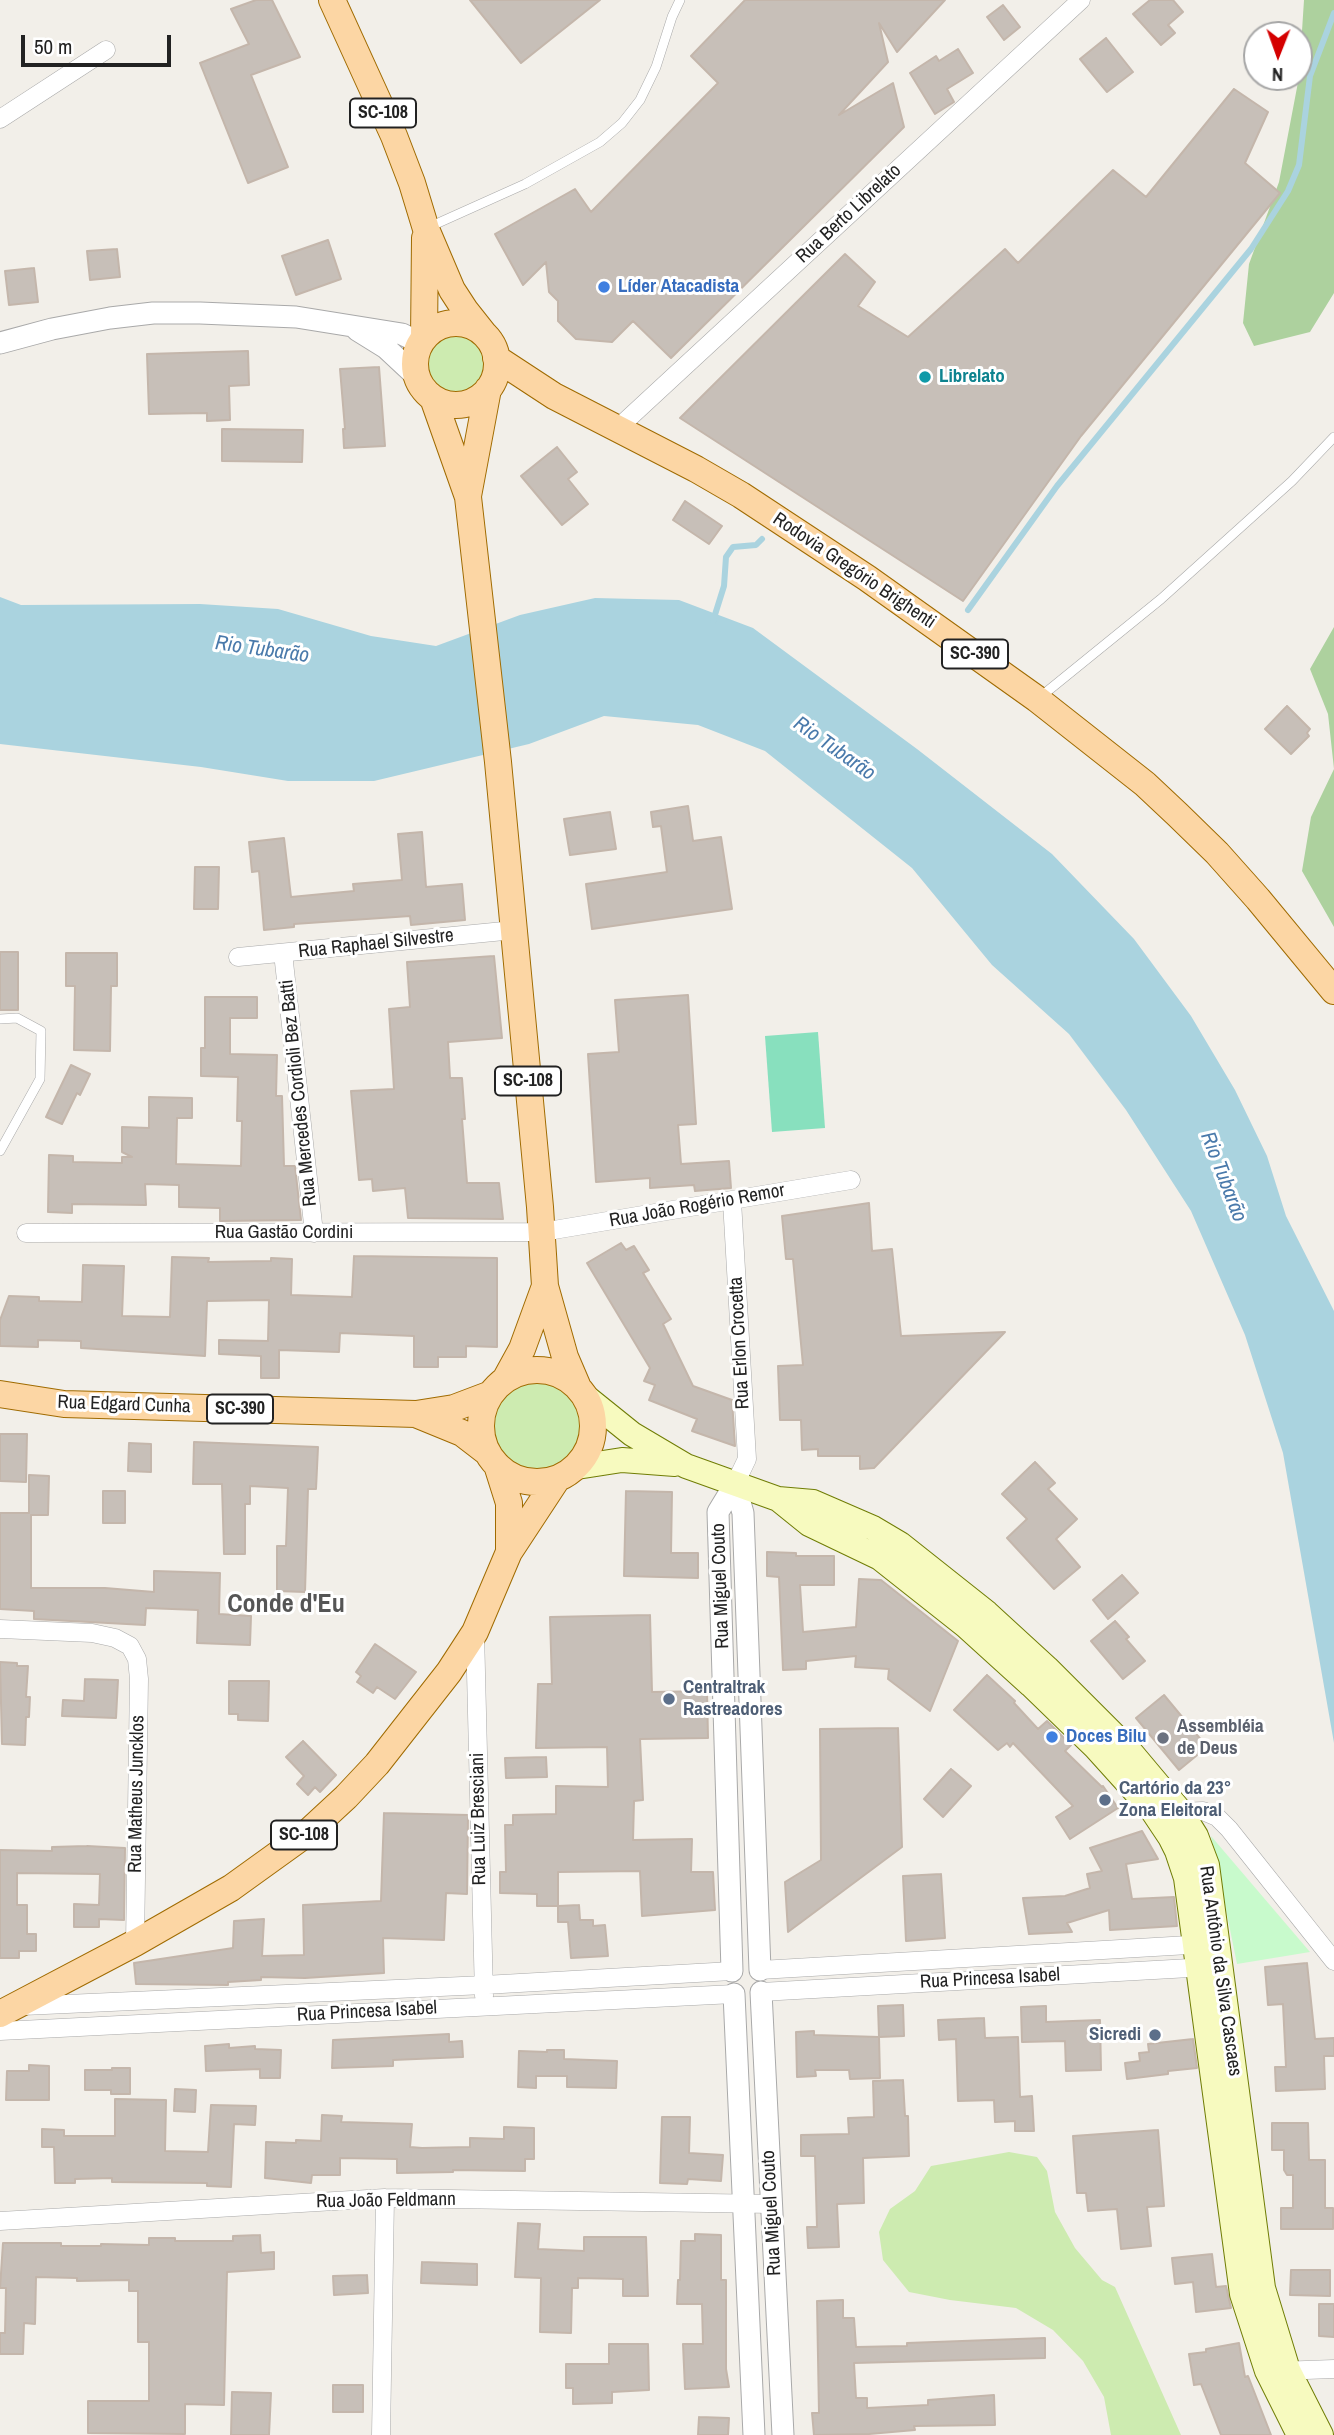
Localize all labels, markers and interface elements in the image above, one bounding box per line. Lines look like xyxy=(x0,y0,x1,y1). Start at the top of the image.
scale bar xyxy=(24,21,175,65)
north arrow xyxy=(1243,21,1313,91)
text: 50 m xyxy=(34,32,72,61)
text: N xyxy=(1272,62,1284,88)
road number: SC-108 xyxy=(350,98,416,128)
street label: Rua Berto Librelato xyxy=(792,160,906,268)
place label: Líder Atacadista xyxy=(618,276,739,298)
marker: Líder Atacadista xyxy=(596,279,612,295)
place label: Librelato xyxy=(939,366,1005,388)
marker: Librelato xyxy=(917,369,933,385)
street label: Rodovia Gregório Brighenti xyxy=(768,508,940,634)
water label: Rio Tubarão xyxy=(214,631,310,669)
road number: SC-390 xyxy=(942,640,1008,668)
water label: Rio Tubarão xyxy=(788,712,880,786)
street label: Rua Raphael Silvestre xyxy=(297,925,455,963)
street label: Rua Mercedes Cordioli Bez Batti xyxy=(276,979,322,1207)
road number: SC-108 xyxy=(495,1066,561,1096)
water label: Rio Tubarão xyxy=(1194,1128,1252,1226)
street label: Rua João Rogério Remor xyxy=(608,1179,786,1233)
street label: Rua Gastão Cordini xyxy=(215,1222,353,1244)
street label: Rua Erlon Crocetta xyxy=(725,1276,755,1410)
street label: Rua Edgard Cunha xyxy=(57,1391,191,1419)
road number: SC-390 xyxy=(207,1394,273,1424)
street label: Rua Miguel Couto xyxy=(707,1523,735,1649)
district label: Conde d'Eu xyxy=(227,1589,345,1621)
place label: Centraltrak Rastreadores xyxy=(683,1677,783,1721)
marker: Centraltrak Rastreadores xyxy=(661,1691,677,1707)
street label: Rua Matheus Juncklos xyxy=(124,1715,150,1873)
place label: Assembléia de Deus xyxy=(1177,1716,1264,1760)
place label: Doces Bilu xyxy=(1066,1726,1147,1748)
marker: Doces Bilu xyxy=(1044,1729,1060,1745)
marker: Assembléia de Deus xyxy=(1155,1730,1171,1746)
street label: Rua Luiz Bresciani xyxy=(466,1753,492,1885)
place label: Cartório da 23° Zona Eleitoral xyxy=(1119,1778,1231,1822)
marker: Cartório da 23° Zona Eleitoral xyxy=(1097,1792,1113,1808)
road number: SC-108 xyxy=(271,1821,337,1850)
street label: Rua Antônio da Silva Cascaes xyxy=(1194,1864,1246,2078)
street label: Rua Princesa Isabel xyxy=(919,1964,1061,1994)
street label: Rua Princesa Isabel xyxy=(296,1997,438,2027)
place label: Sicredi xyxy=(1089,2024,1141,2046)
marker: Sicredi xyxy=(1147,2027,1163,2043)
street label: Rua Miguel Couto xyxy=(757,2150,787,2276)
street label: Rua João Feldmann xyxy=(316,2188,456,2214)

